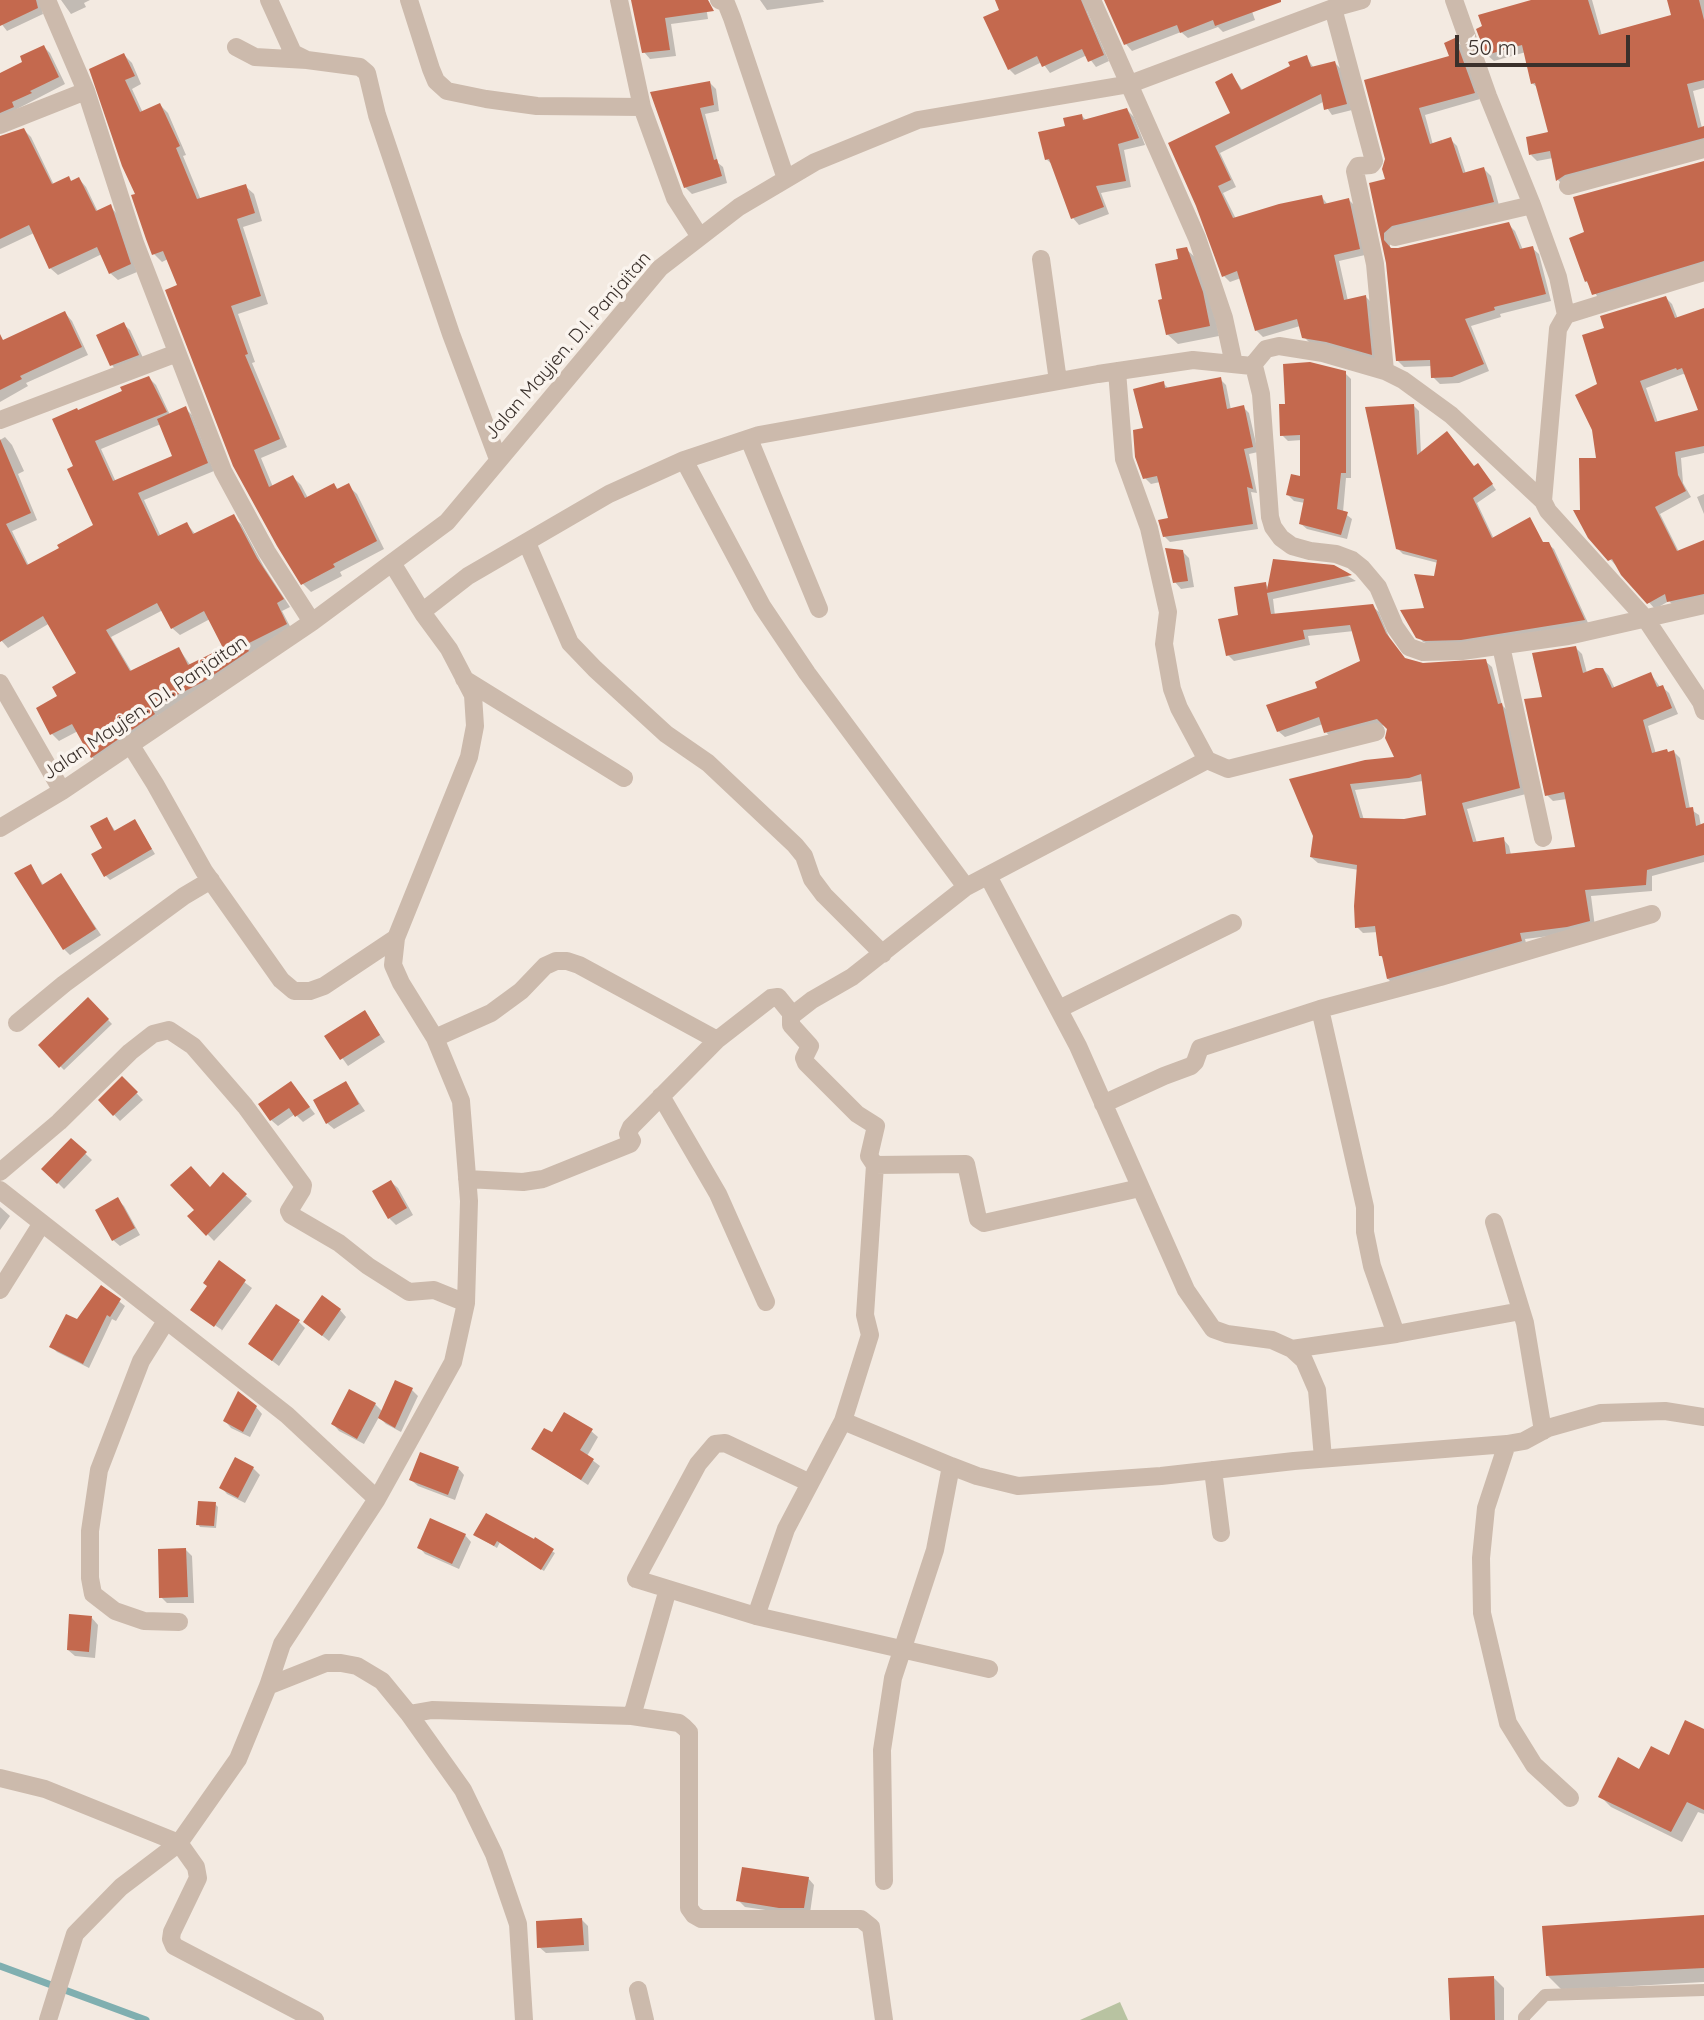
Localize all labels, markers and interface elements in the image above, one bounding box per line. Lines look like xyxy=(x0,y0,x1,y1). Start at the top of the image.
scale bar xyxy=(1459,21,1634,65)
text: 50 m xyxy=(1468,34,1517,60)
street label: Jalan Mayjen. D.I. Panjaitan xyxy=(480,247,656,445)
street label: Jalan Mayjen. D.I. Panjaitan xyxy=(38,631,252,785)

